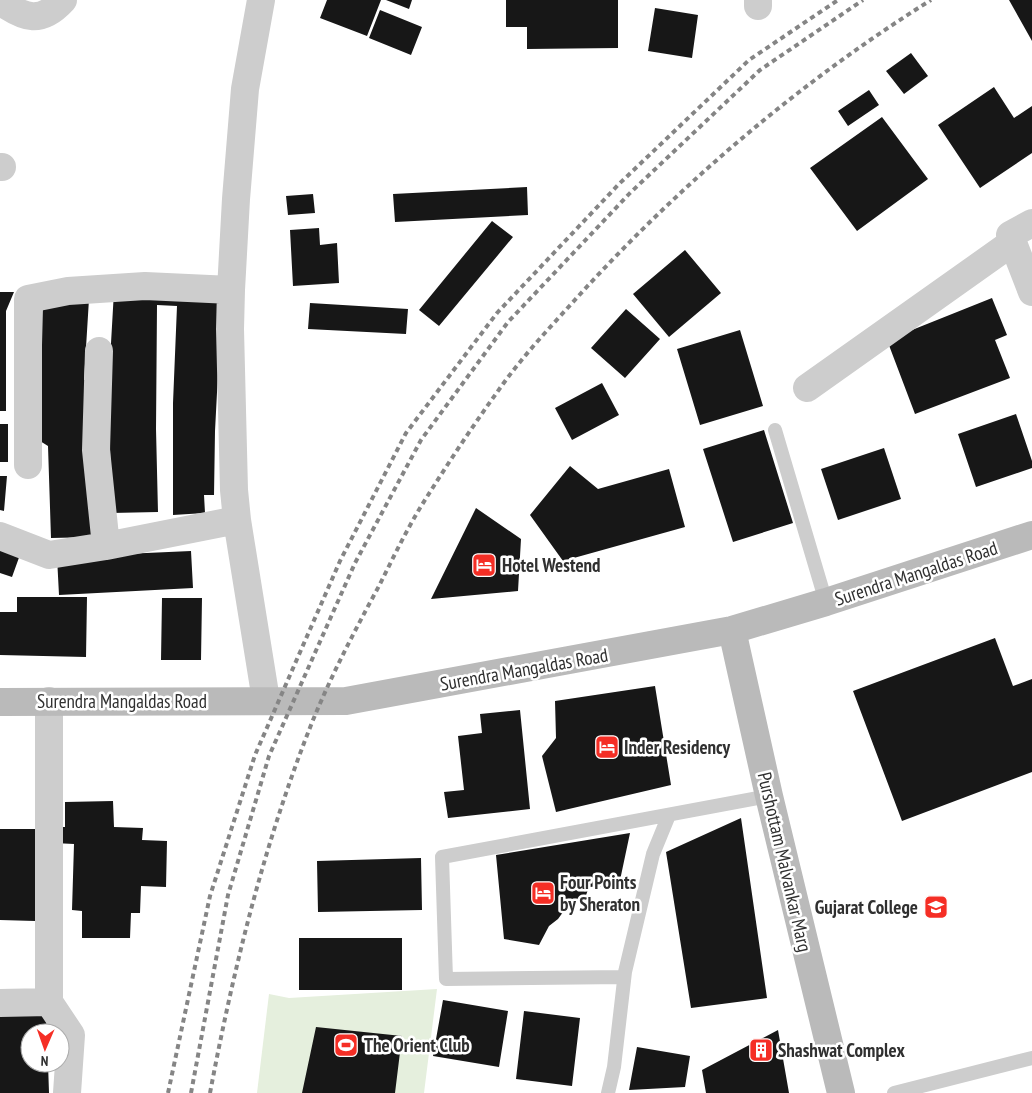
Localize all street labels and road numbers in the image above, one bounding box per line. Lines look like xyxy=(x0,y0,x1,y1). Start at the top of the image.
street label: Surendra Mangaldas Road xyxy=(832,535,1000,611)
street label: Surendra Mangaldas Road xyxy=(438,642,610,696)
street label: Surendra Mangaldas Road xyxy=(37,689,207,713)
street label: Purshottam Malvankar Marg xyxy=(753,770,817,954)

